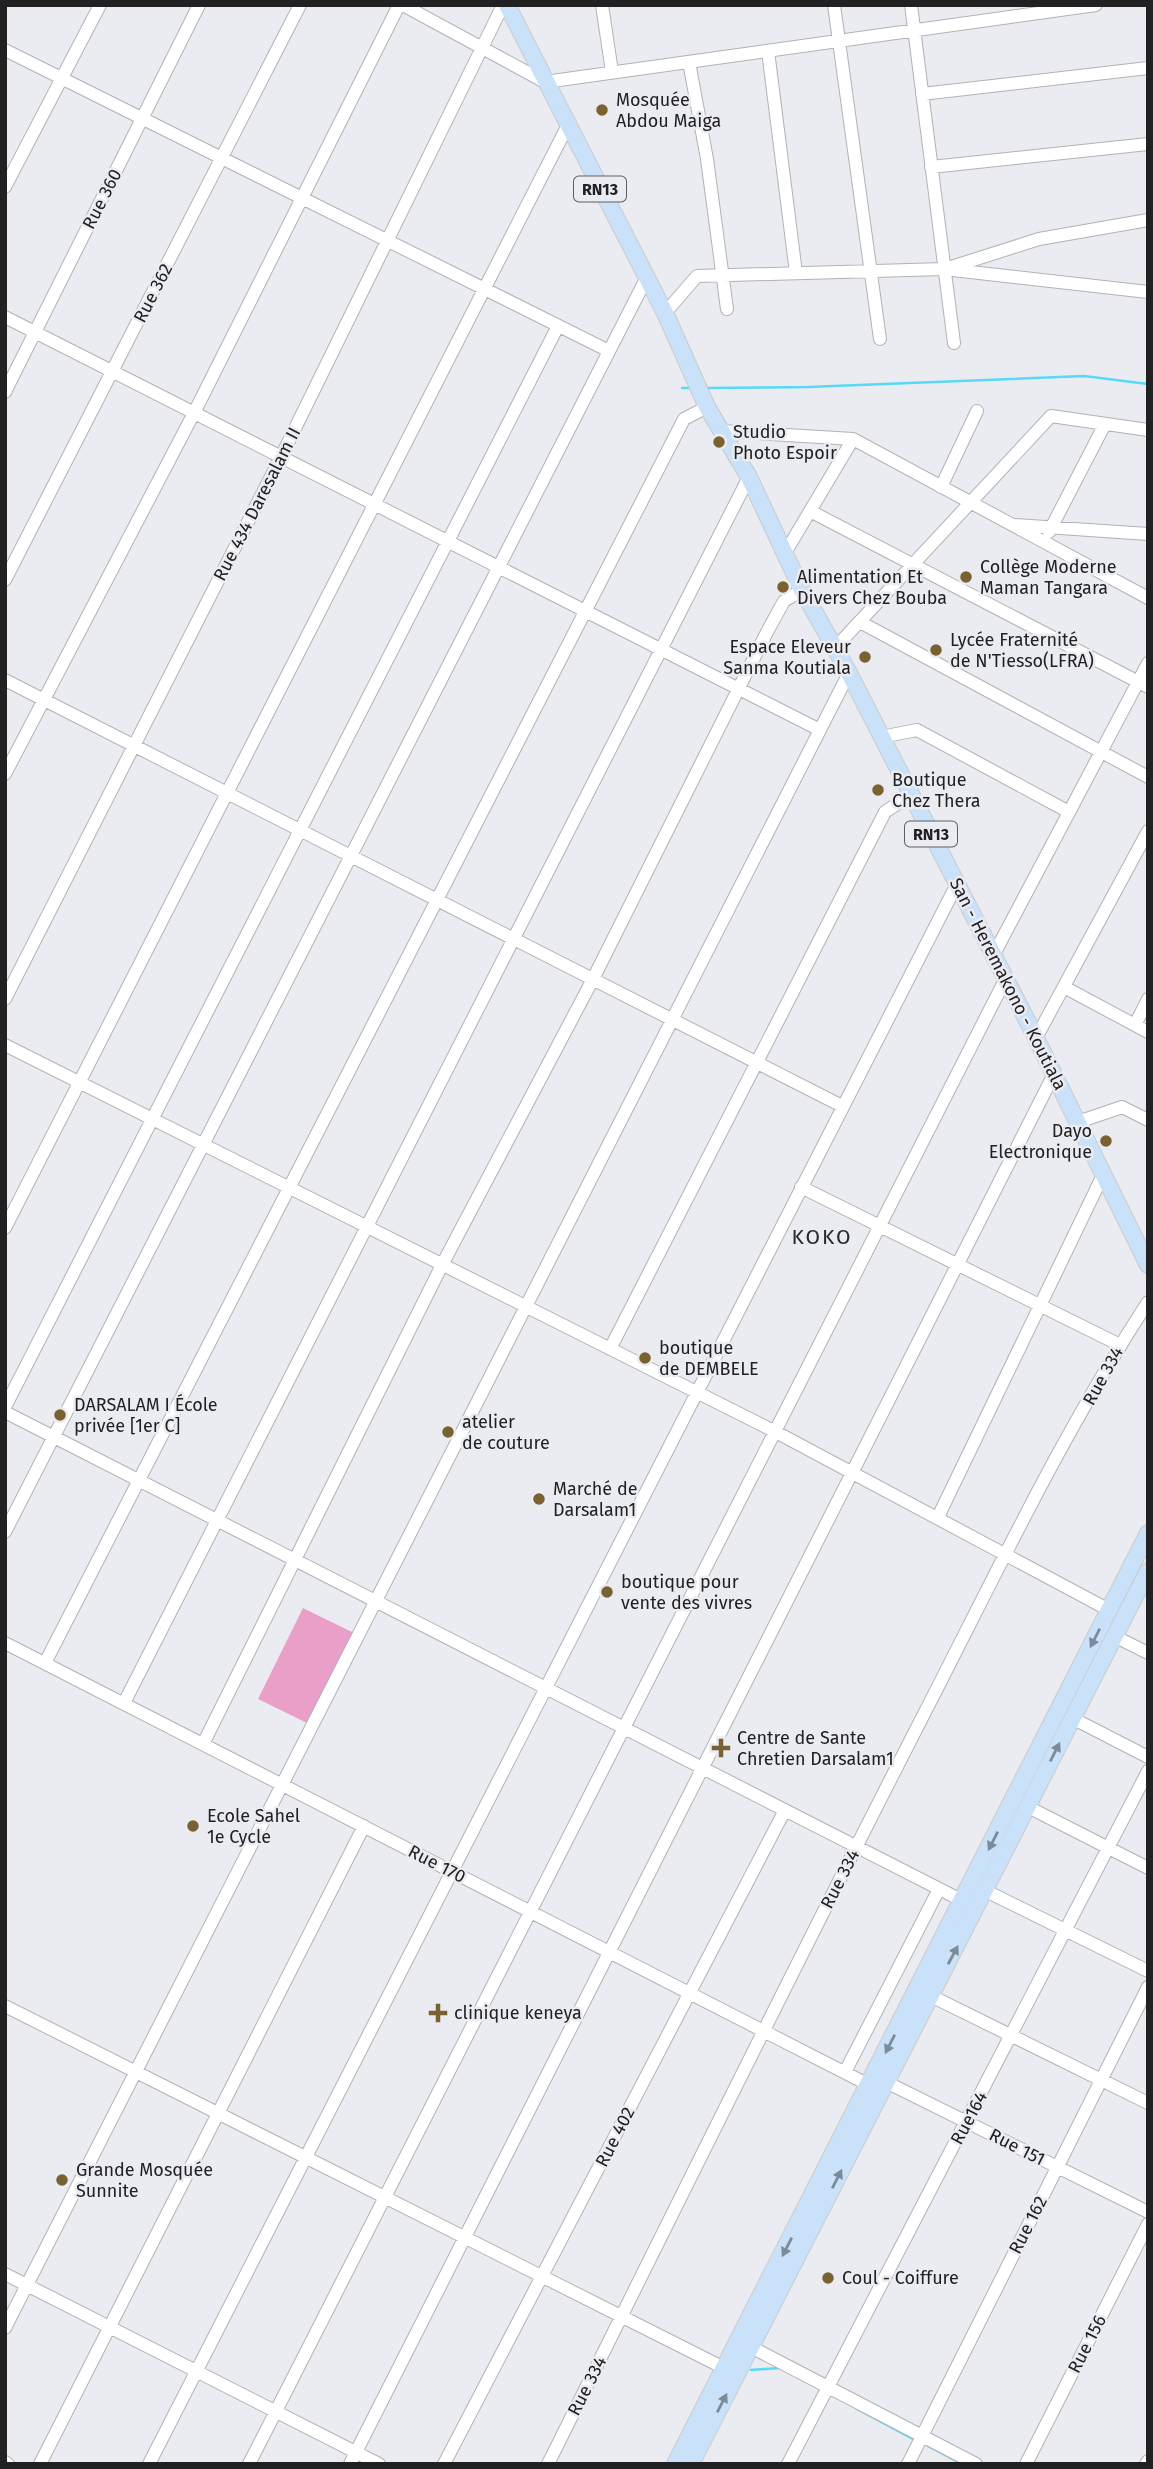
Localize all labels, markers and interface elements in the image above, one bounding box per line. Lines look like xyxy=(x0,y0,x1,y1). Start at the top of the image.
place label: Mosquée Abdou Maiga xyxy=(616,89,721,132)
marker: Mosquée Abdou Maiga xyxy=(594,102,610,118)
street label: Rue 360 xyxy=(78,165,126,233)
road number: RN13 xyxy=(574,176,626,202)
street label: Rue 362 xyxy=(129,260,177,326)
place label: Studio Photo Espoir xyxy=(733,421,837,464)
street label: Rue 434 Daresalam II xyxy=(209,423,305,585)
marker: Studio Photo Espoir xyxy=(711,434,727,450)
place label: Collège Moderne Maman Tangara xyxy=(980,556,1117,599)
place label: Alimentation Et Divers Chez Bouba xyxy=(797,566,947,609)
marker: Collège Moderne Maman Tangara xyxy=(958,569,974,585)
marker: Alimentation Et Divers Chez Bouba xyxy=(775,579,791,595)
place label: Lycée Fraternité de N'Tiesso(LFRA) xyxy=(950,629,1094,672)
place label: Espace Eleveur Sanma Koutiala xyxy=(723,636,851,679)
marker: Lycée Fraternité de N'Tiesso(LFRA) xyxy=(928,642,944,658)
marker: Espace Eleveur Sanma Koutiala xyxy=(857,649,873,665)
place label: Boutique Chez Thera xyxy=(892,769,981,812)
marker: Boutique Chez Thera xyxy=(870,782,886,798)
road number: RN13 xyxy=(905,821,957,846)
street label: San - Heremakono - Koutiala xyxy=(945,874,1071,1094)
place label: Dayo Electronique xyxy=(989,1120,1092,1163)
marker: Dayo Electronique xyxy=(1098,1133,1114,1149)
district label: KOKO xyxy=(791,1224,853,1250)
place label: boutique de DEMBELE xyxy=(659,1337,759,1380)
street label: Rue 334 xyxy=(1078,1343,1128,1409)
marker: boutique de DEMBELE xyxy=(637,1350,653,1366)
place label: DARSALAM I École privée [1er C] xyxy=(74,1393,218,1437)
marker: DARSALAM I École privée [1er C] xyxy=(52,1407,68,1423)
place label: atelier de couture xyxy=(462,1411,550,1454)
marker: atelier de couture xyxy=(440,1424,456,1440)
place label: Marché de Darsalam1 xyxy=(553,1478,638,1521)
marker: Marché de Darsalam1 xyxy=(531,1491,547,1507)
place label: boutique pour vente des vivres xyxy=(621,1571,752,1614)
marker: boutique pour vente des vivres xyxy=(599,1584,615,1600)
one-way arrow xyxy=(1090,1628,1101,1648)
place label: Centre de Sante Chretien Darsalam1 xyxy=(737,1727,894,1770)
marker: Centre de Sante Chretien Darsalam1 xyxy=(711,1738,731,1758)
one-way arrow xyxy=(1050,1742,1061,1762)
place label: Ecole Sahel 1e Cycle xyxy=(207,1805,300,1848)
marker: Ecole Sahel 1e Cycle xyxy=(185,1818,201,1834)
one-way arrow xyxy=(988,1831,999,1851)
street label: Rue 170 xyxy=(405,1840,469,1888)
street label: Rue 334 xyxy=(816,1845,864,1912)
one-way arrow xyxy=(947,1945,958,1965)
place label: clinique keneya xyxy=(454,2002,582,2024)
marker: clinique keneya xyxy=(428,2003,448,2023)
one-way arrow xyxy=(885,2034,896,2054)
street label: Rue164 xyxy=(946,2087,992,2148)
street label: Rue 402 xyxy=(591,2103,639,2171)
street label: Rue 151 xyxy=(985,2124,1049,2170)
place label: Grande Mosquée Sunnite xyxy=(76,2159,213,2202)
one-way arrow xyxy=(831,2169,842,2189)
marker: Grande Mosquée Sunnite xyxy=(54,2172,70,2188)
street label: Rue 162 xyxy=(1004,2192,1052,2258)
one-way arrow xyxy=(781,2237,793,2257)
place label: Coul - Coiffure xyxy=(842,2267,959,2289)
marker: Coul - Coiffure xyxy=(820,2270,836,2286)
street label: Rue 156 xyxy=(1063,2311,1111,2377)
street label: Rue 334 xyxy=(563,2352,611,2419)
one-way arrow xyxy=(716,2393,727,2413)

